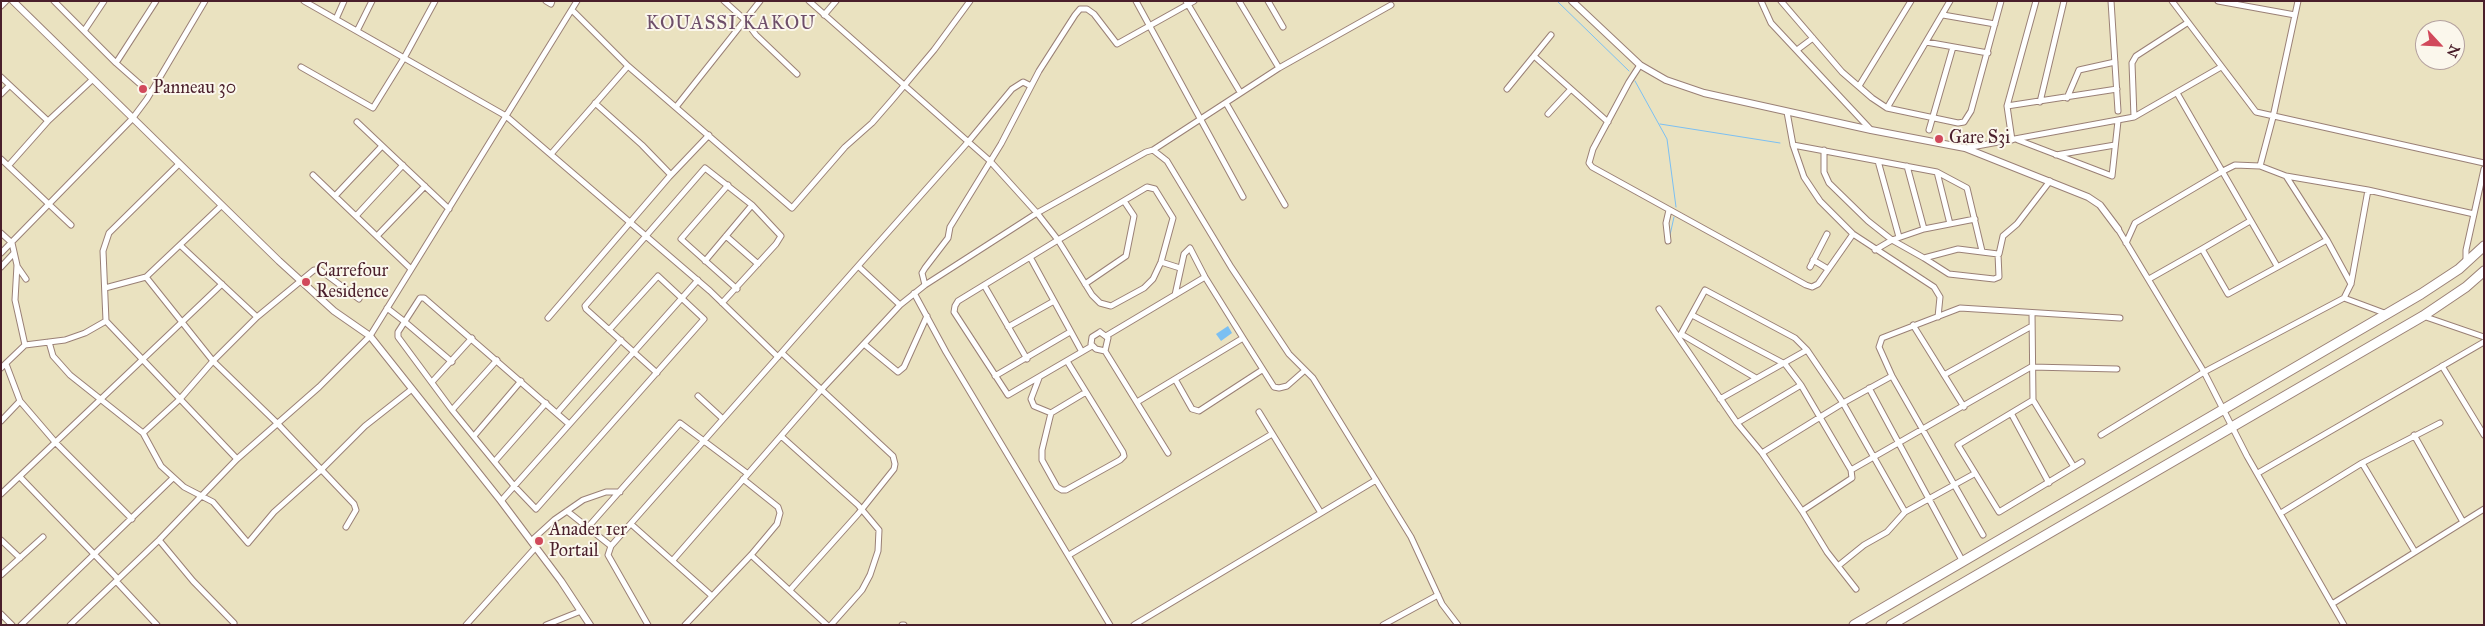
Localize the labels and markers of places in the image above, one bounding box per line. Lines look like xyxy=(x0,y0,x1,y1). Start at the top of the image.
place label: Panneau 30 xyxy=(153,78,236,100)
marker: Panneau 30 xyxy=(137,83,149,95)
place label: Gare S3i xyxy=(1949,128,2010,150)
marker: Gare S3i xyxy=(1933,133,1945,145)
place label: Carrefour Residence xyxy=(316,261,389,304)
marker: Carrefour Residence xyxy=(300,276,312,288)
place label: Anader 1er Portail xyxy=(549,520,627,562)
marker: Anader 1er Portail xyxy=(533,535,545,547)

